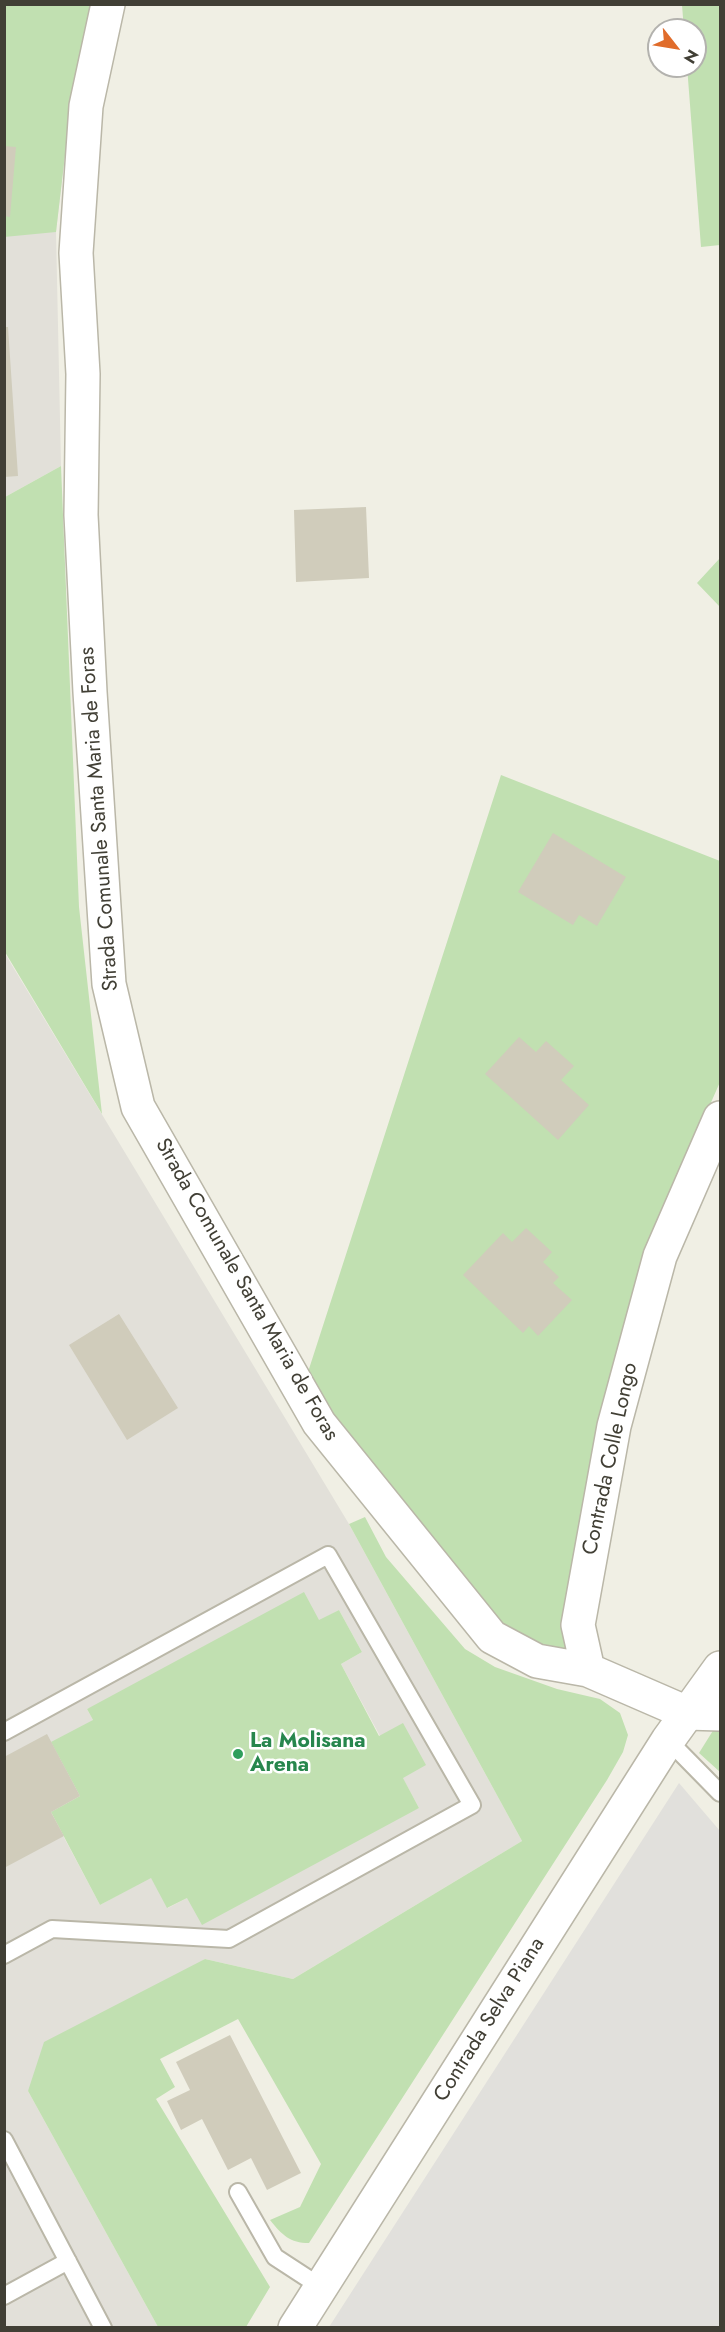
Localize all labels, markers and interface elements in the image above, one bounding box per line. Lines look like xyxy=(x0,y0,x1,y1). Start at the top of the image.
north arrow xyxy=(647,18,707,78)
text: N xyxy=(678,45,704,68)
street label: Strada Comunale Santa Maria de Foras xyxy=(75,646,125,992)
street label: Strada Comunale Santa Maria de Foras xyxy=(149,1134,343,1446)
street label: Contrada Colle Longo xyxy=(578,1361,644,1557)
place label: La Molisana Arena xyxy=(250,1729,366,1779)
marker: La Molisana Arena xyxy=(231,1747,245,1761)
street label: Contrada Selva Piana xyxy=(429,1933,551,2107)

